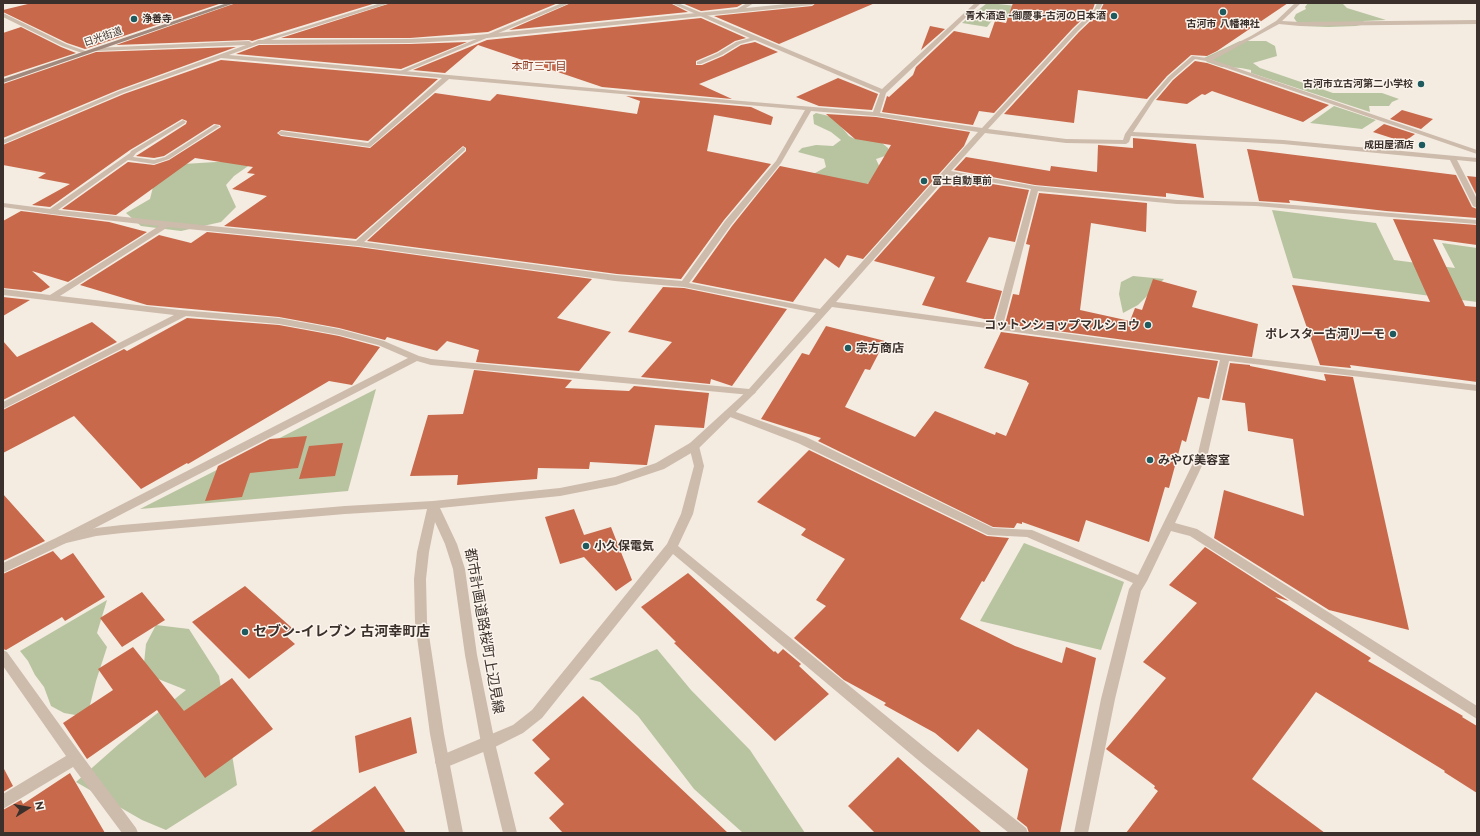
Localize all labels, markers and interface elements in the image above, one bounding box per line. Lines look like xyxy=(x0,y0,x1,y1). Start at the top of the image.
marker: 古河市 八幡神社 xyxy=(1218,7,1228,17)
place label: 青木酒造 -御慶事-古河の日本酒 xyxy=(965,10,1106,22)
marker: 青木酒造 -御慶事-古河の日本酒 xyxy=(1109,11,1119,21)
place label: 浄善寺 xyxy=(142,13,172,25)
marker: 浄善寺 xyxy=(129,14,139,24)
place label: 古河市 八幡神社 xyxy=(1187,18,1259,30)
street label: 日光街道 xyxy=(82,25,124,49)
district label: 本町三丁目 xyxy=(512,60,566,74)
place label: 古河市立古河第二小学校 xyxy=(1303,78,1413,90)
marker: 古河市立古河第二小学校 xyxy=(1416,79,1426,89)
place label: 成田屋酒店 xyxy=(1364,139,1414,151)
marker: 成田屋酒店 xyxy=(1417,140,1427,150)
place label: 富士自動車前 xyxy=(932,175,992,187)
marker: 富士自動車前 xyxy=(919,176,929,186)
place label: コットンショップマルショウ xyxy=(984,318,1140,332)
marker: コットンショップマルショウ xyxy=(1143,320,1153,330)
place label: ポレスター古河リーモ xyxy=(1265,327,1385,341)
marker: ポレスター古河リーモ xyxy=(1388,329,1398,339)
place label: 宗方商店 xyxy=(856,341,904,355)
marker: 宗方商店 xyxy=(843,343,853,353)
place label: みやび美容室 xyxy=(1158,453,1230,467)
marker: みやび美容室 xyxy=(1145,455,1155,465)
place label: 小久保電気 xyxy=(594,539,654,553)
marker: 小久保電気 xyxy=(581,541,591,551)
street label: 都市計画道路桜町上辺見線 xyxy=(461,547,507,715)
place label: セブン-イレブン 古河幸町店 xyxy=(253,624,430,640)
marker: セブン-イレブン 古河幸町店 xyxy=(240,627,250,637)
north arrow xyxy=(8,788,48,828)
text: N xyxy=(32,800,47,811)

